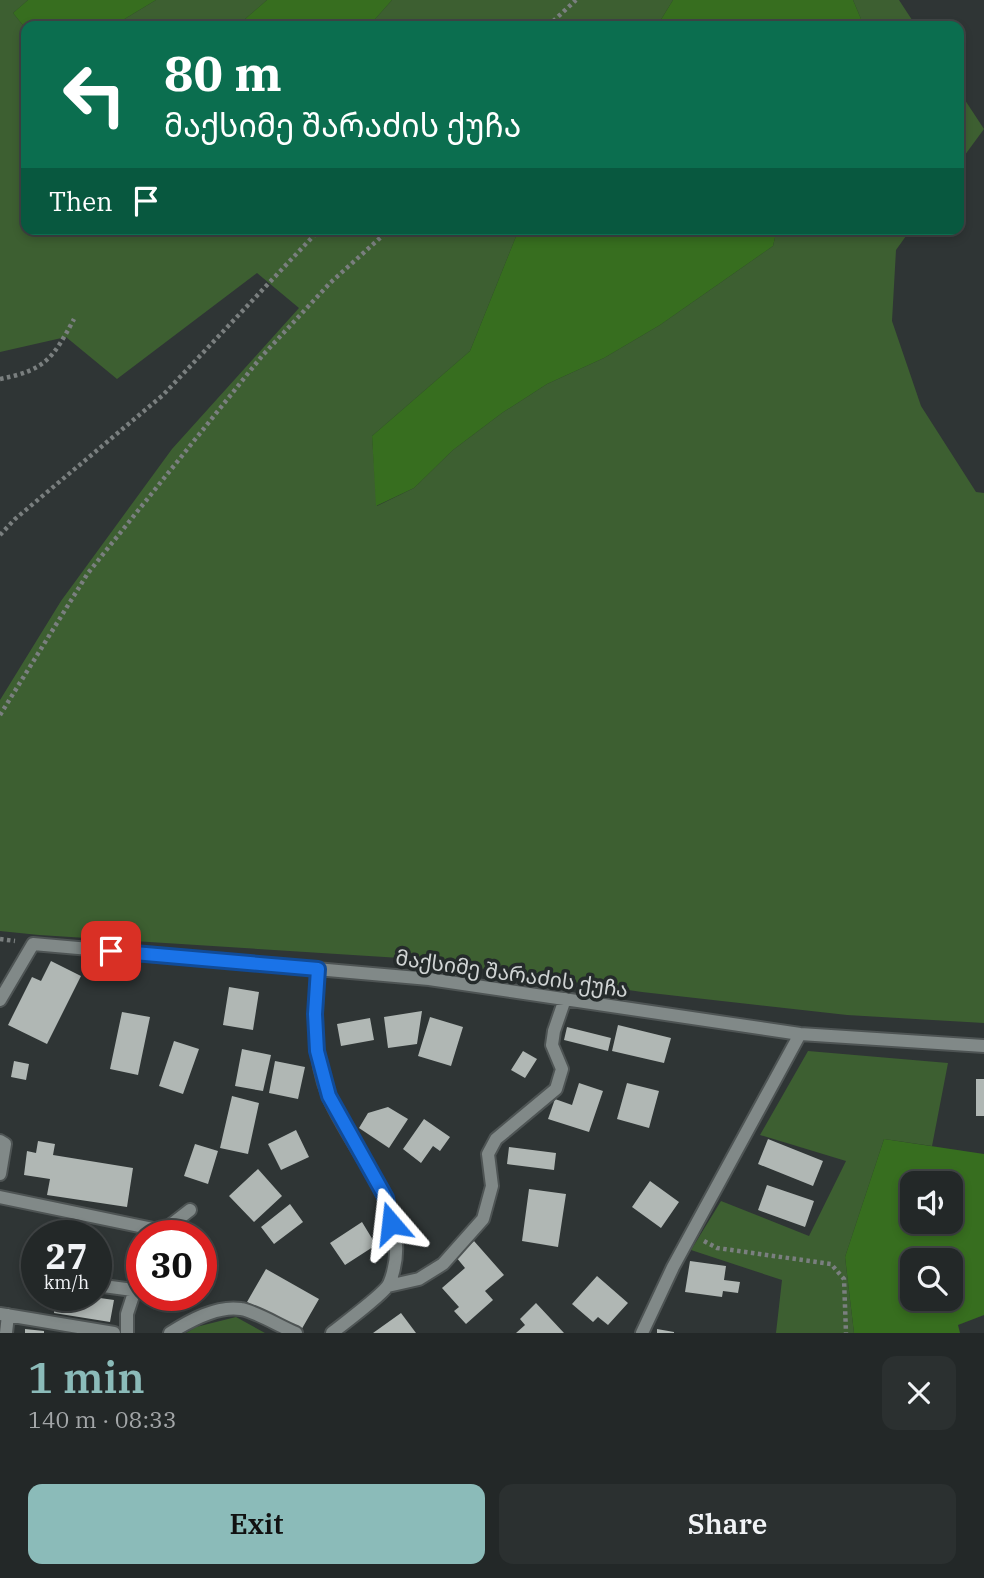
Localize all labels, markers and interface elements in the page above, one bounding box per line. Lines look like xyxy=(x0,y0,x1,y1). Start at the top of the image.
text: 80 m xyxy=(164,41,282,104)
icon: left xyxy=(49,49,140,140)
text: მაქსიმე შარაძის ქუჩა xyxy=(164,104,521,146)
icon: arrive xyxy=(127,182,165,220)
text: Then xyxy=(49,184,113,218)
pin xyxy=(81,921,141,981)
icon: arrive xyxy=(92,932,130,970)
street label: მაქსიმე შარაძის ქუჩა xyxy=(394,943,630,1003)
map controls xyxy=(900,1171,963,1311)
button: sound xyxy=(900,1171,963,1234)
position arrow xyxy=(354,1186,428,1260)
speed limit sign: 30 xyxy=(126,1220,217,1311)
text: 27 xyxy=(45,1233,88,1279)
button: search xyxy=(900,1248,963,1311)
text: km/h xyxy=(44,1271,89,1294)
text: 1 min xyxy=(28,1350,145,1405)
button: close xyxy=(882,1356,956,1430)
text: 140 m · 08:33 xyxy=(28,1404,177,1434)
button: Exit xyxy=(28,1484,485,1564)
button: Share xyxy=(499,1484,956,1564)

